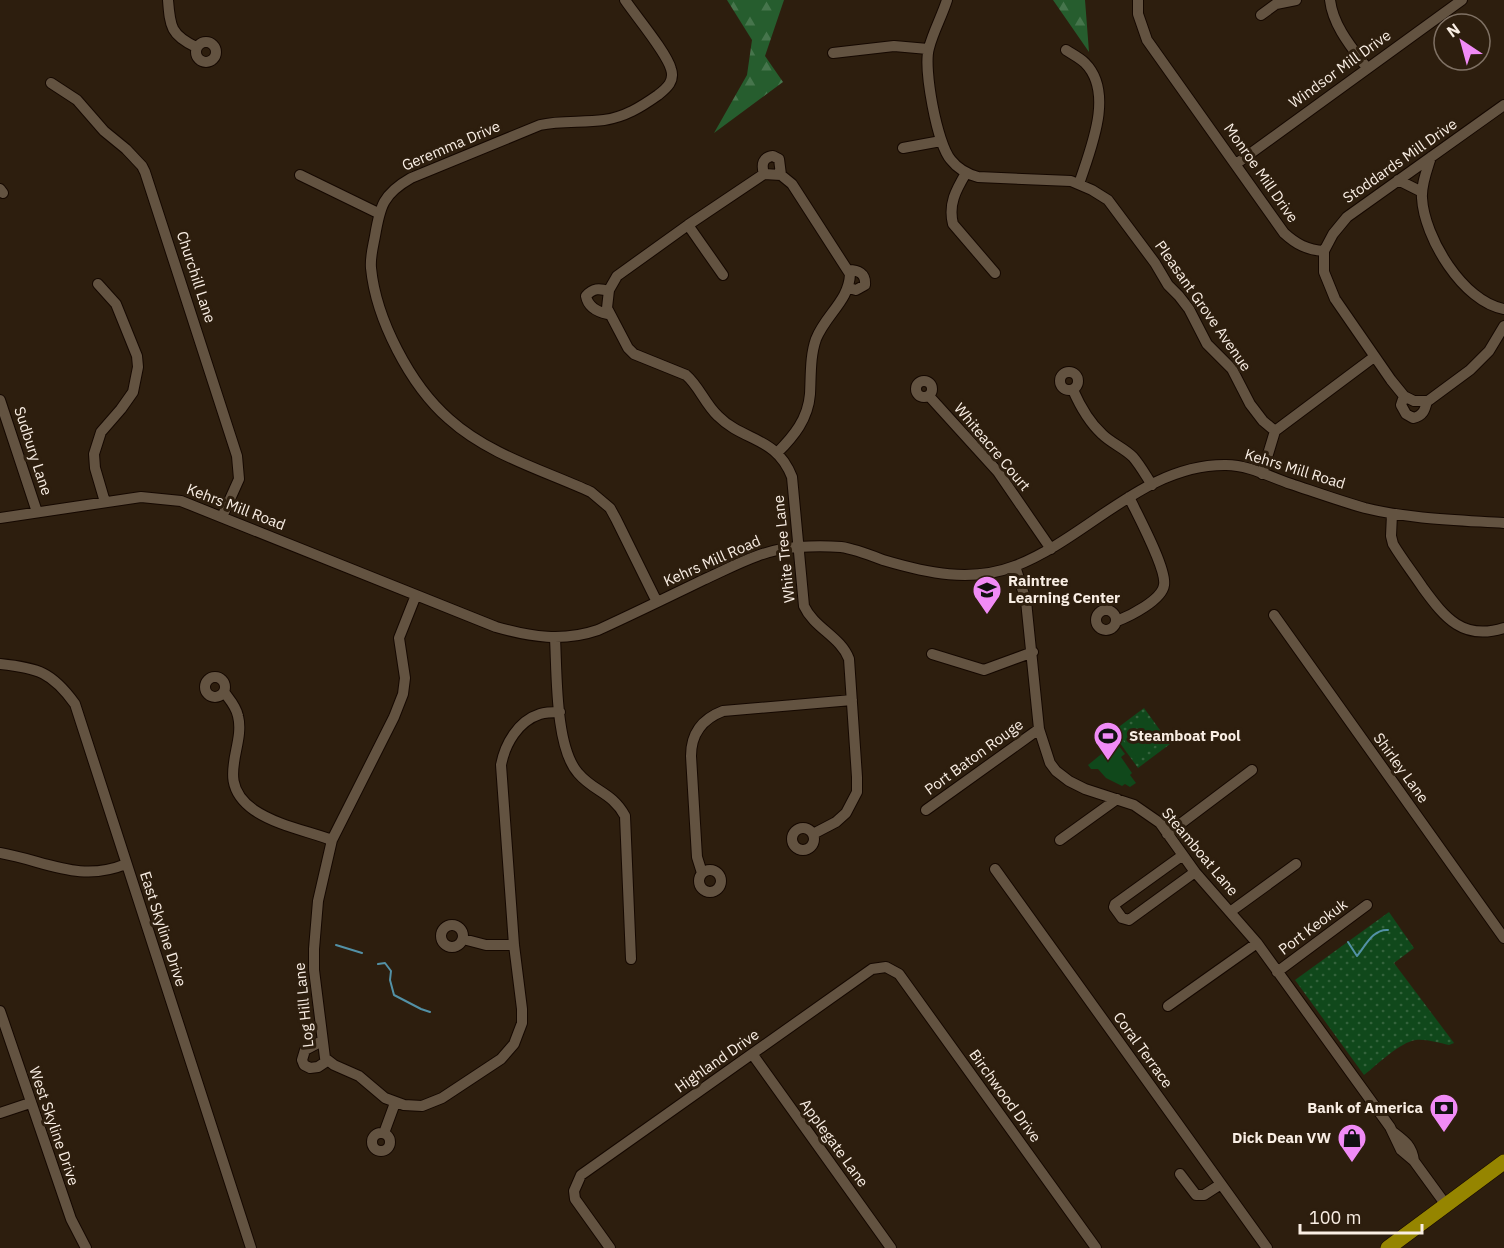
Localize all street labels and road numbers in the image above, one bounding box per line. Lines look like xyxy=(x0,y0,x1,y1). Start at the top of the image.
street label: Windsor Mill Drive xyxy=(1285,25,1394,112)
street label: Stoddards Mill Drive xyxy=(1339,114,1460,207)
street label: Geremma Drive xyxy=(399,116,503,175)
street label: Monroe Mill Drive xyxy=(1220,119,1303,226)
street label: Churchill Lane xyxy=(173,228,220,325)
street label: Pleasant Grove Avenue xyxy=(1151,237,1256,375)
street label: Whiteacre Court xyxy=(950,399,1035,494)
street label: Sudbury Lane xyxy=(10,404,57,498)
street label: Kehrs Mill Road xyxy=(1243,444,1348,493)
street label: Kehrs Mill Road xyxy=(184,479,288,534)
street label: White Tree Lane xyxy=(768,494,799,604)
street label: Kehrs Mill Road xyxy=(660,531,763,590)
street label: Port Baton Rouge xyxy=(921,714,1027,799)
street label: Shirley Lane xyxy=(1370,729,1433,806)
street label: Steamboat Lane xyxy=(1158,804,1243,900)
street label: East Skyline Drive xyxy=(136,869,191,989)
street label: Port Keokuk xyxy=(1274,894,1351,959)
street label: Log Hill Lane xyxy=(290,962,317,1049)
street label: Coral Terrace xyxy=(1109,1008,1177,1091)
street label: Highland Drive xyxy=(671,1025,762,1097)
street label: Birchwood Drive xyxy=(965,1046,1046,1146)
street label: West Skyline Drive xyxy=(25,1064,84,1188)
street label: Applegate Lane xyxy=(796,1095,873,1191)

